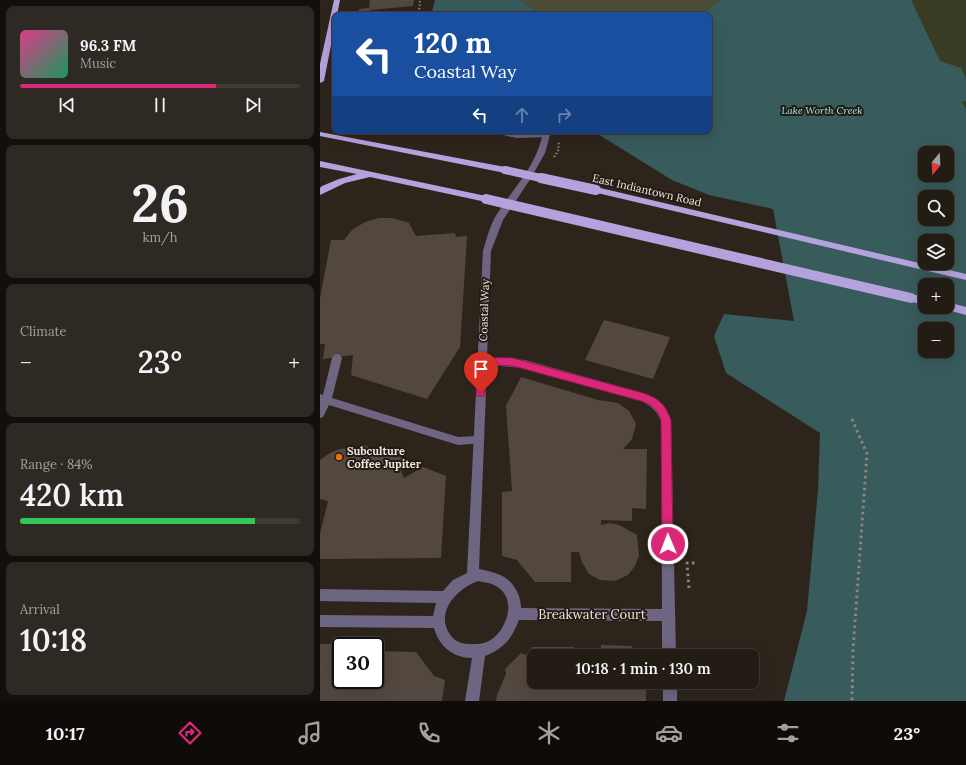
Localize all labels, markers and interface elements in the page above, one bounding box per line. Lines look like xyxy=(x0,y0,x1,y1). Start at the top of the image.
text: 120 m xyxy=(414,25,491,61)
icon: left xyxy=(348,28,400,80)
text: 96.3 FM xyxy=(80,36,136,55)
text: Music xyxy=(80,55,116,72)
text: Coastal Way xyxy=(414,60,516,83)
icon: previous xyxy=(56,94,78,116)
icon: pause xyxy=(149,94,171,116)
icon: next xyxy=(242,94,264,116)
icon: left xyxy=(469,104,491,126)
icon: ahead xyxy=(511,104,533,126)
icon: right xyxy=(553,104,575,126)
water label: Lake Worth Creek xyxy=(782,104,862,117)
north arrow xyxy=(918,146,954,182)
map controls xyxy=(918,146,954,358)
text: 26 xyxy=(131,170,189,236)
street label: East Indiantown Road xyxy=(591,171,703,209)
button: search xyxy=(918,190,954,226)
text: km/h xyxy=(142,229,178,246)
button: layers xyxy=(918,234,954,270)
street label: Coastal Way xyxy=(476,278,492,342)
button: + xyxy=(918,278,954,314)
button: − xyxy=(918,322,954,358)
text: Climate xyxy=(20,323,67,340)
text: 23° xyxy=(138,343,182,381)
text: − xyxy=(20,348,32,376)
text: + xyxy=(288,348,300,376)
pin xyxy=(464,352,498,393)
icon: arrive xyxy=(470,358,492,380)
place label: Subculture Coffee Jupiter xyxy=(347,444,422,471)
marker: Subculture Coffee Jupiter xyxy=(334,452,344,462)
text: Range · 84% xyxy=(20,456,93,473)
text: 420 km xyxy=(20,476,124,514)
position arrow xyxy=(647,523,689,565)
text: Arrival xyxy=(20,601,60,618)
street label: Breakwater Court xyxy=(538,606,646,623)
text: 10:18 xyxy=(20,621,87,659)
speed limit sign: 30 xyxy=(332,637,384,689)
text: 10:18 · 1 min · 130 m xyxy=(575,659,711,678)
icon: directions xyxy=(176,719,204,747)
icon: music xyxy=(296,719,324,747)
icon: phone xyxy=(415,719,443,747)
icon: climate xyxy=(535,719,563,747)
icon: car xyxy=(655,719,683,747)
icon: filters xyxy=(774,719,802,747)
text: 10:17 xyxy=(46,722,85,745)
text: 23° xyxy=(894,722,920,745)

